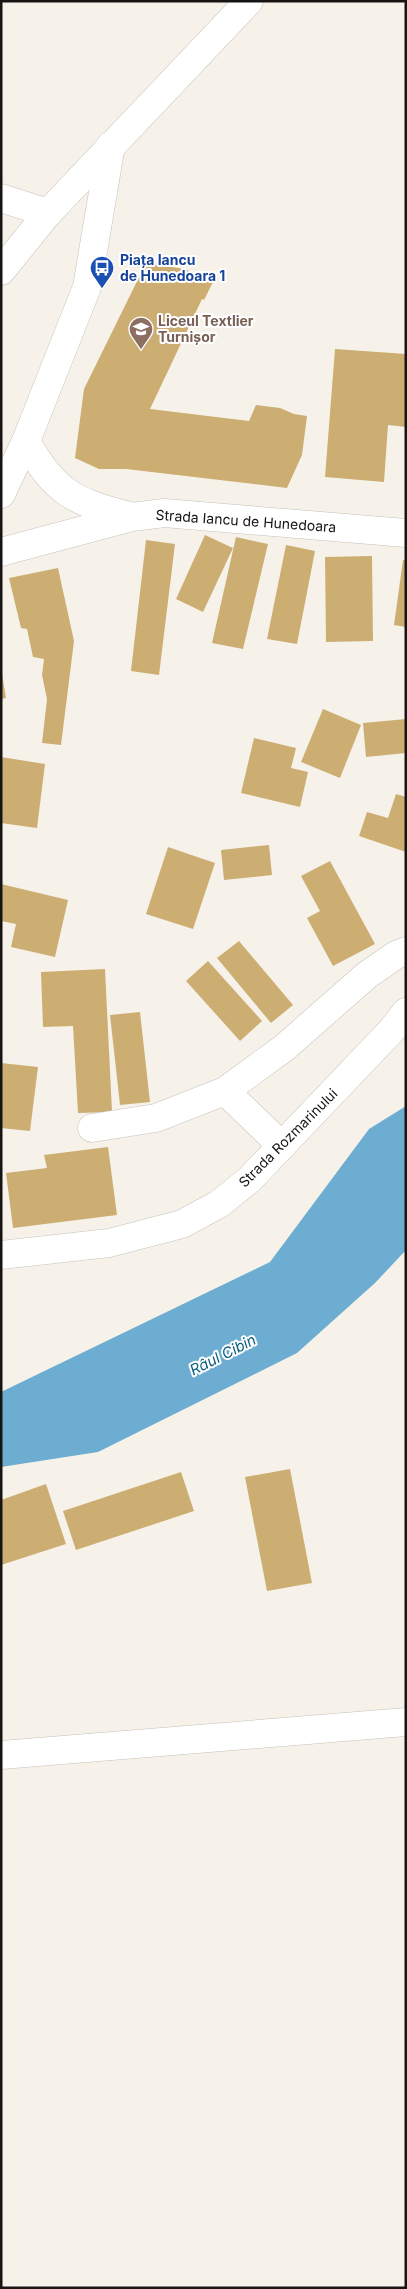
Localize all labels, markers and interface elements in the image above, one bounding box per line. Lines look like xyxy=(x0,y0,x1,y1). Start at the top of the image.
place label: Piața Iancu de Hunedoara 1 xyxy=(120,251,225,284)
bus stop icon: Piața Iancu de Hunedoara 1 xyxy=(89,255,115,289)
place label: Liceul Textlier Turnișor xyxy=(158,312,254,345)
school or university icon: Liceul Textlier Turnișor xyxy=(128,316,154,350)
street label: Strada Iancu de Hunedoara xyxy=(155,506,337,535)
street label: Strada Rozmarinului xyxy=(235,1085,340,1190)
water label: Râul Cibin xyxy=(186,1330,259,1379)

